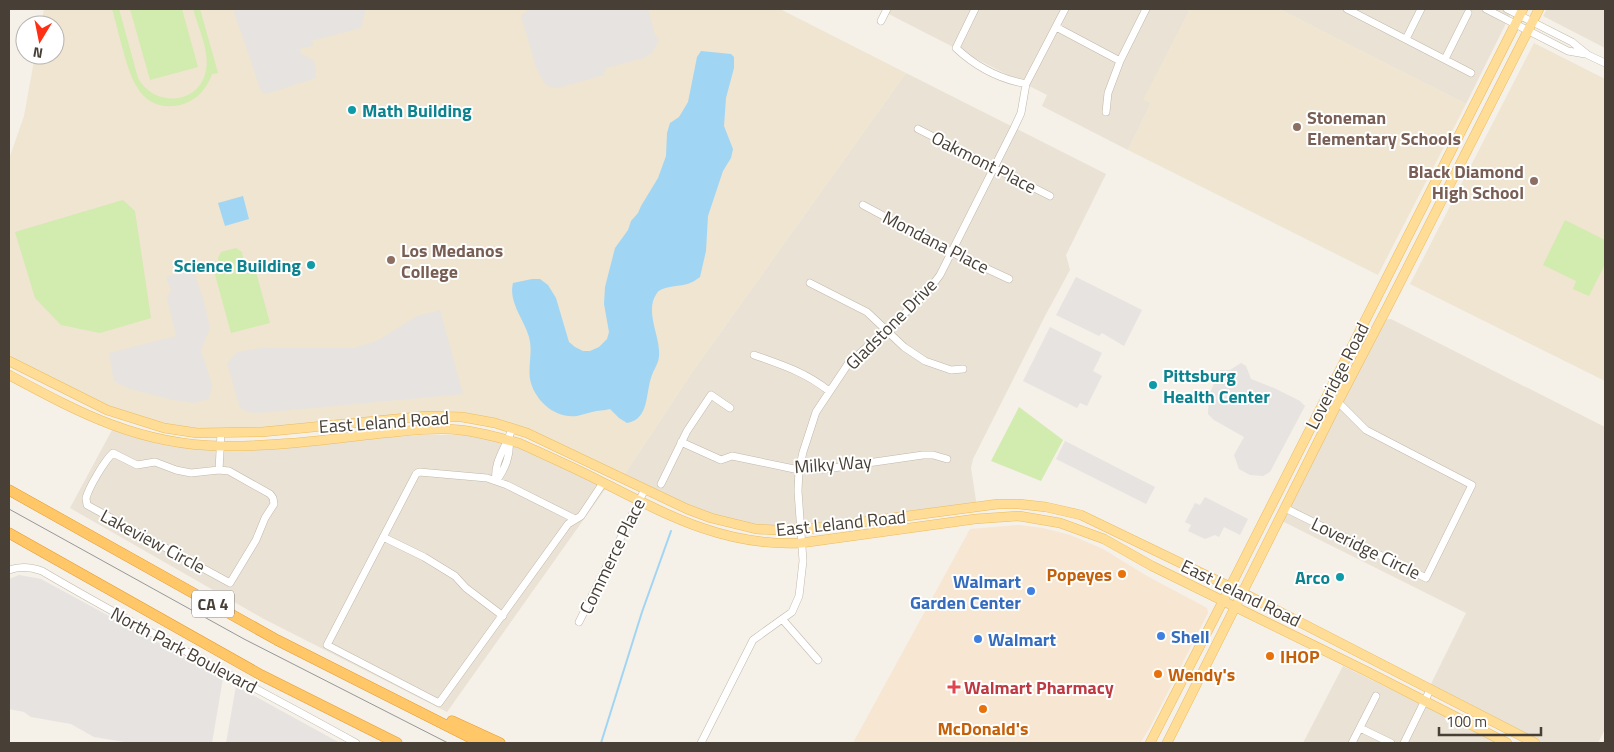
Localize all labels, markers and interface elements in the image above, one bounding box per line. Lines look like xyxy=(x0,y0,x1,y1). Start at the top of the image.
north arrow xyxy=(15,15,65,65)
text: N xyxy=(31,42,44,64)
place label: Math Building xyxy=(362,97,472,124)
marker: Math Building xyxy=(346,104,358,116)
place label: Stoneman Elementary Schools xyxy=(1307,104,1461,152)
marker: Stoneman Elementary Schools xyxy=(1291,121,1303,133)
street label: Oakmont Place xyxy=(927,124,1041,200)
place label: Black Diamond High School xyxy=(1408,158,1524,206)
marker: Black Diamond High School xyxy=(1528,175,1540,187)
street label: Mondana Place xyxy=(878,204,994,280)
place label: Los Medanos College xyxy=(401,237,503,285)
place label: Science Building xyxy=(174,252,301,279)
marker: Los Medanos College xyxy=(385,254,397,266)
marker: Science Building xyxy=(305,259,317,271)
street label: Gladstone Drive xyxy=(839,272,943,376)
street label: Loveridge Road xyxy=(1299,318,1375,434)
place label: Pittsburg Health Center xyxy=(1163,362,1270,410)
marker: Pittsburg Health Center xyxy=(1147,379,1159,391)
street label: East Leland Road xyxy=(318,404,450,440)
street label: Milky Way xyxy=(793,448,873,480)
street label: Commerce Place xyxy=(572,494,652,618)
street label: Lakeview Circle xyxy=(96,502,210,580)
street label: East Leland Road xyxy=(775,503,907,543)
street label: Loveridge Circle xyxy=(1307,510,1425,586)
street label: East Leland Road xyxy=(1176,552,1306,634)
place label: Popeyes xyxy=(1046,561,1112,588)
place label: Arco xyxy=(1295,564,1330,591)
place label: Walmart Garden Center xyxy=(910,568,1021,616)
marker: Popeyes xyxy=(1116,568,1128,580)
marker: Arco xyxy=(1334,571,1346,583)
marker: Walmart Garden Center xyxy=(1025,585,1037,597)
road number: CA 4 xyxy=(192,590,234,618)
street label: North Park Boulevard xyxy=(106,600,262,700)
place label: Shell xyxy=(1171,623,1210,650)
place label: Walmart xyxy=(988,626,1057,653)
marker: Shell xyxy=(1155,630,1167,642)
marker: Walmart xyxy=(972,633,984,645)
place label: IHOP xyxy=(1280,643,1320,670)
marker: IHOP xyxy=(1264,650,1276,662)
place label: Wendy's xyxy=(1168,661,1235,688)
marker: Wendy's xyxy=(1152,668,1164,680)
place label: Walmart Pharmacy xyxy=(964,674,1114,701)
marker: Walmart Pharmacy xyxy=(948,681,960,693)
marker: McDonald's xyxy=(977,703,989,715)
scale bar xyxy=(1439,704,1542,736)
text: 100 m xyxy=(1446,710,1487,733)
place label: McDonald's xyxy=(937,715,1029,742)

